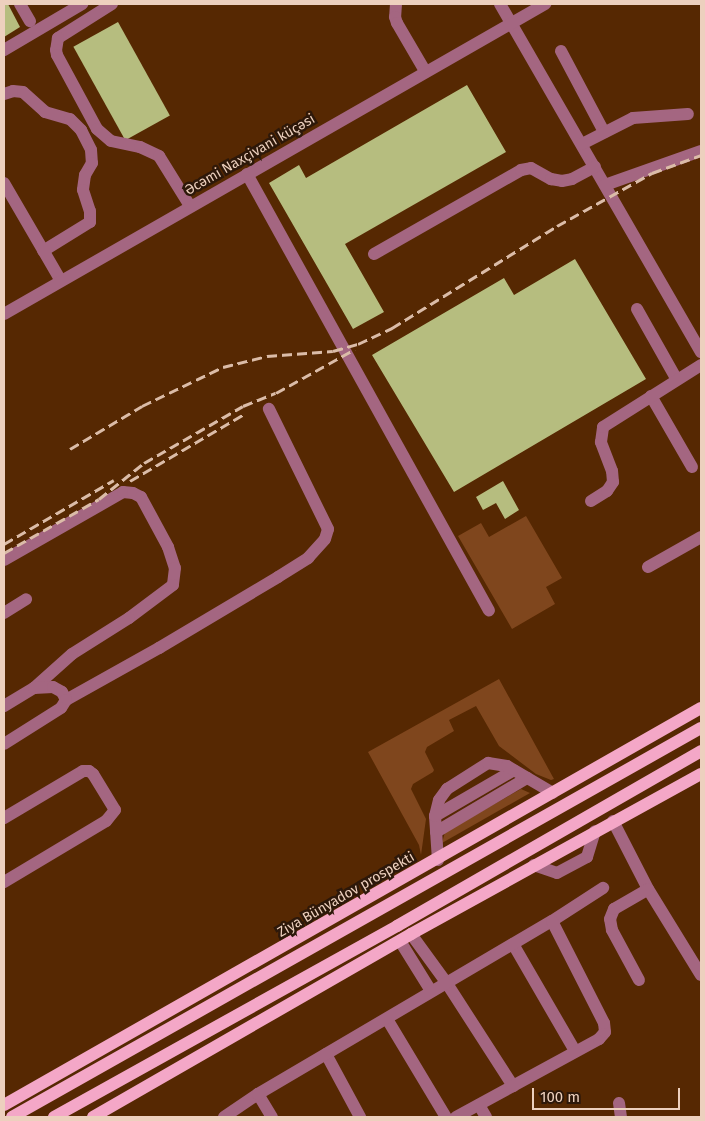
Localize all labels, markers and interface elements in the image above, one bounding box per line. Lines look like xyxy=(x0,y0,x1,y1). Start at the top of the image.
street label: Əcəmi Naxçivani küçəsi xyxy=(182,111,318,199)
street label: Ziya Bünyadov prospekti xyxy=(274,849,418,941)
scale bar xyxy=(535,1078,682,1110)
text: 100 m xyxy=(540,1088,580,1106)

